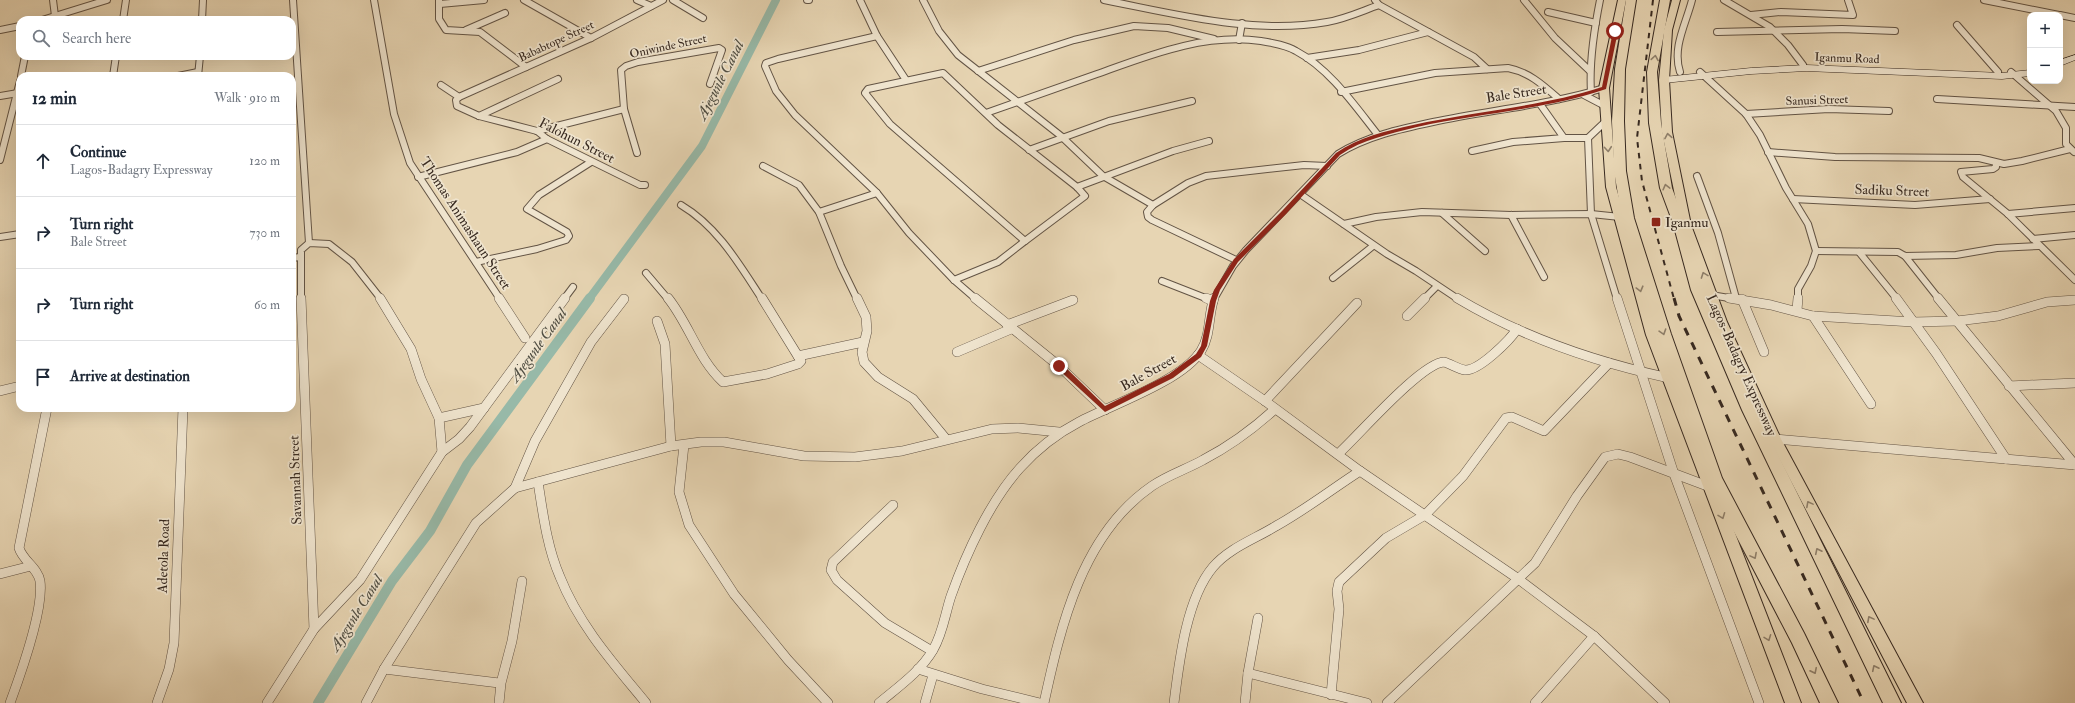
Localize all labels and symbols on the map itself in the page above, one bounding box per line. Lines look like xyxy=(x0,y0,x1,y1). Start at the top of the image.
street label: Bababtope Street xyxy=(516,17,596,66)
route start xyxy=(1606,22,1624,40)
street label: Oniwinde Street xyxy=(628,31,708,62)
water label: Ajegunle Canal xyxy=(691,36,749,125)
street label: Iganmu Road xyxy=(1814,50,1880,67)
one-way arrow xyxy=(1650,55,1658,61)
street label: Bale Street xyxy=(1485,80,1548,107)
street label: Sanusi Street xyxy=(1785,92,1849,109)
street label: Falohun Street xyxy=(536,114,618,167)
one-way arrow xyxy=(1664,133,1672,139)
one-way arrow xyxy=(1604,146,1613,152)
street label: Thomas Animashaun Street xyxy=(416,154,515,293)
street label: Sadiku Street xyxy=(1854,181,1930,200)
one-way arrow xyxy=(1662,183,1671,190)
place label: Iganmu xyxy=(1665,214,1709,231)
marker: Iganmu xyxy=(1650,216,1662,228)
one-way arrow xyxy=(1700,272,1708,279)
one-way arrow xyxy=(1635,285,1644,292)
street label: Lagos-Badagry Expressway xyxy=(1702,292,1781,440)
water label: Ajegunle Canal xyxy=(504,304,572,387)
one-way arrow xyxy=(1658,329,1667,336)
street label: Bale Street xyxy=(1117,350,1179,395)
route end xyxy=(1050,357,1068,375)
street label: Savannah Street xyxy=(285,435,306,525)
one-way arrow xyxy=(1807,501,1814,508)
one-way arrow xyxy=(1717,513,1725,520)
street label: Adetola Road xyxy=(154,518,173,594)
one-way arrow xyxy=(1815,548,1823,555)
one-way arrow xyxy=(1750,552,1757,559)
water label: Ajegunle Canal xyxy=(324,570,388,657)
one-way arrow xyxy=(1868,616,1875,623)
one-way arrow xyxy=(1764,634,1772,641)
one-way arrow xyxy=(1872,665,1880,672)
one-way arrow xyxy=(1809,667,1817,675)

